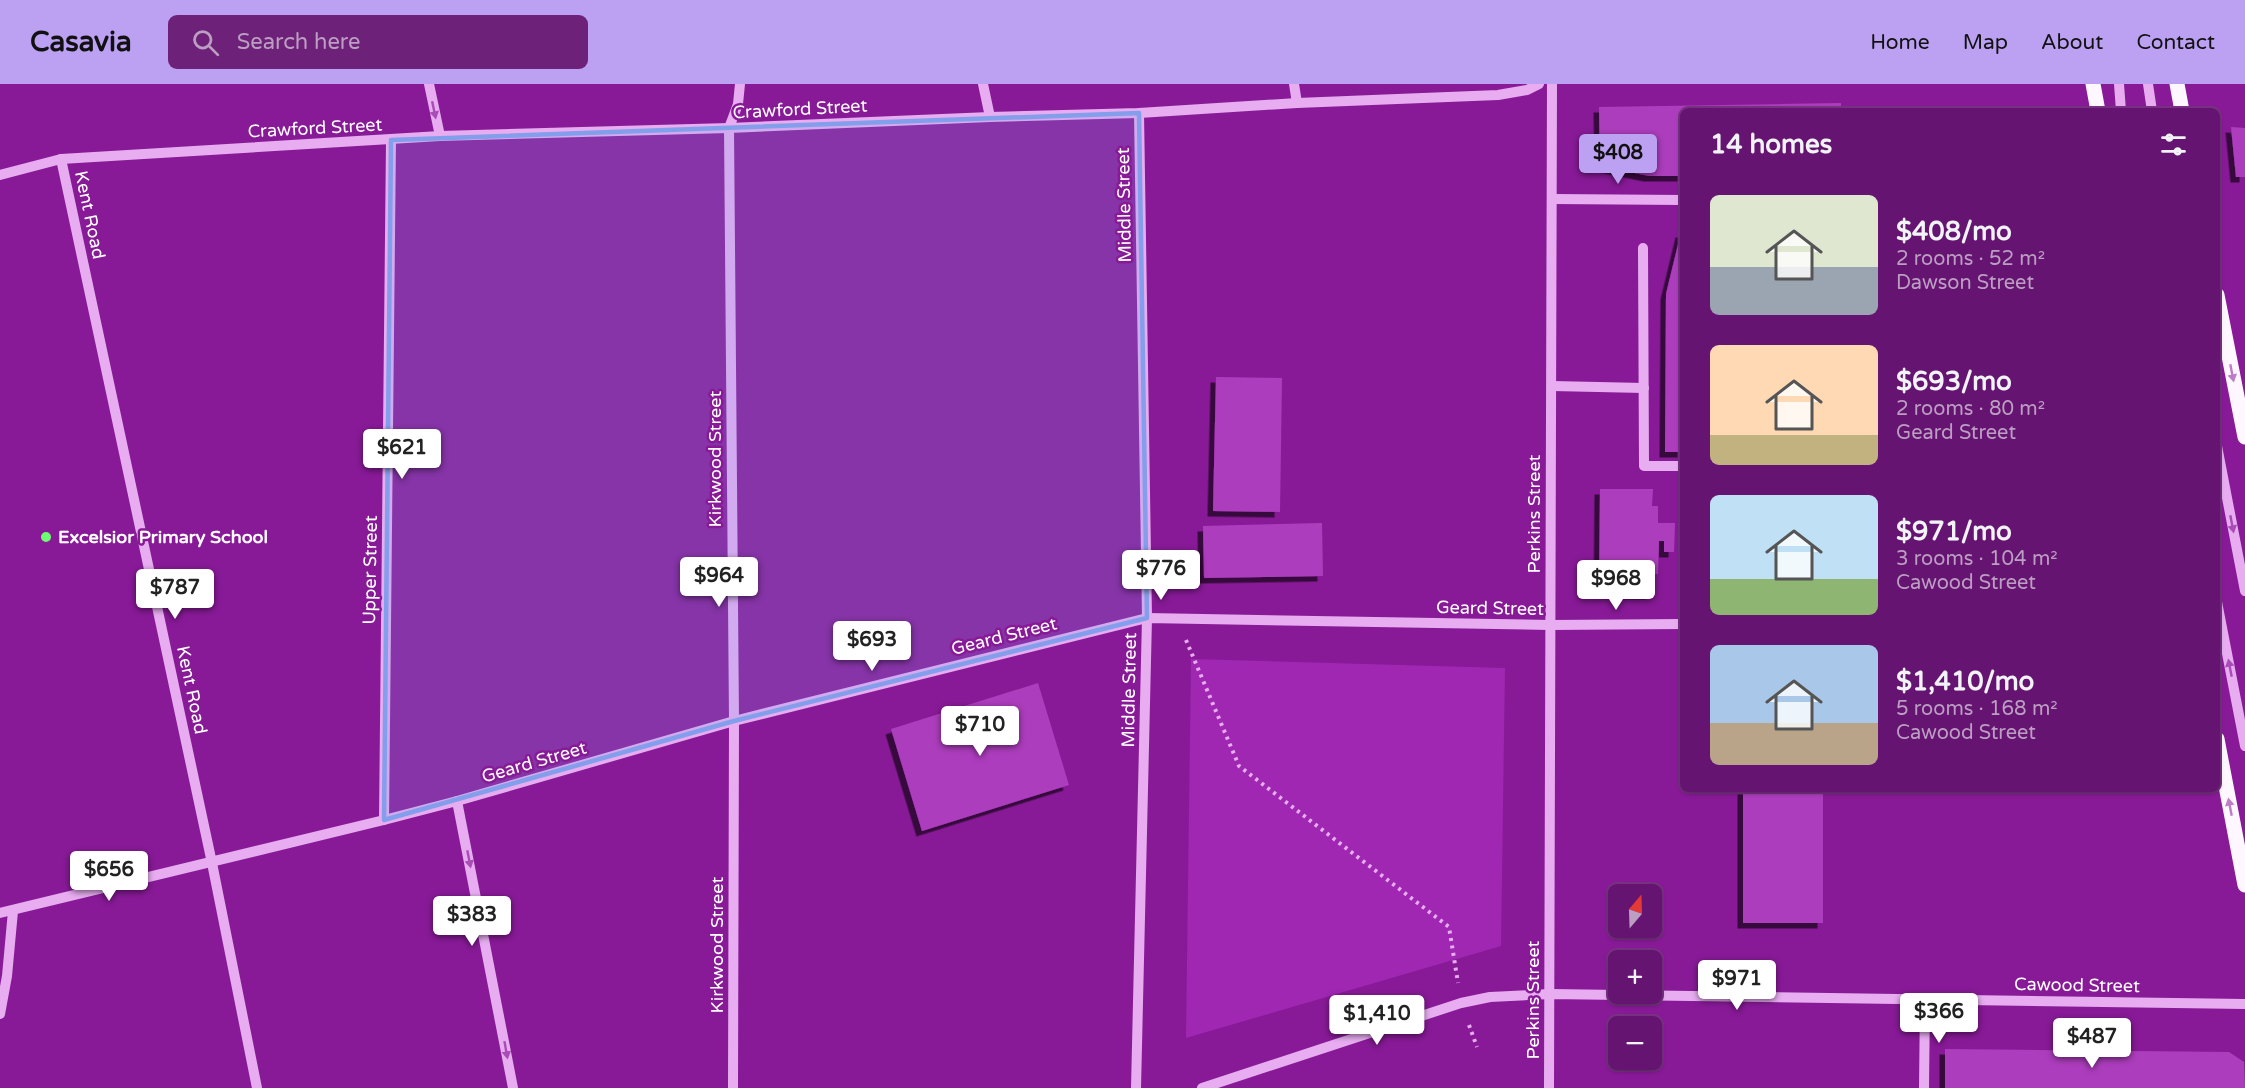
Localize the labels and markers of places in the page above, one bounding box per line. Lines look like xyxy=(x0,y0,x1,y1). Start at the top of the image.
pin: $408 xyxy=(1582,134,1654,185)
pin: $621 xyxy=(366,429,438,480)
place label: Excelsior Primary School xyxy=(58,526,268,548)
marker: Excelsior Primary School xyxy=(39,530,53,544)
pin: $776 xyxy=(1125,550,1197,601)
pin: $964 xyxy=(683,557,755,608)
pin: $968 xyxy=(1580,560,1652,611)
pin: $787 xyxy=(139,569,211,620)
pin: $693 xyxy=(836,621,908,672)
pin: $710 xyxy=(944,706,1016,757)
pin: $656 xyxy=(73,851,145,902)
pin: $383 xyxy=(436,896,508,947)
pin: $971 xyxy=(1701,960,1773,1011)
pin: $366 xyxy=(1903,993,1975,1044)
pin: $1,410 xyxy=(1328,995,1426,1046)
pin: $487 xyxy=(2056,1018,2128,1069)

